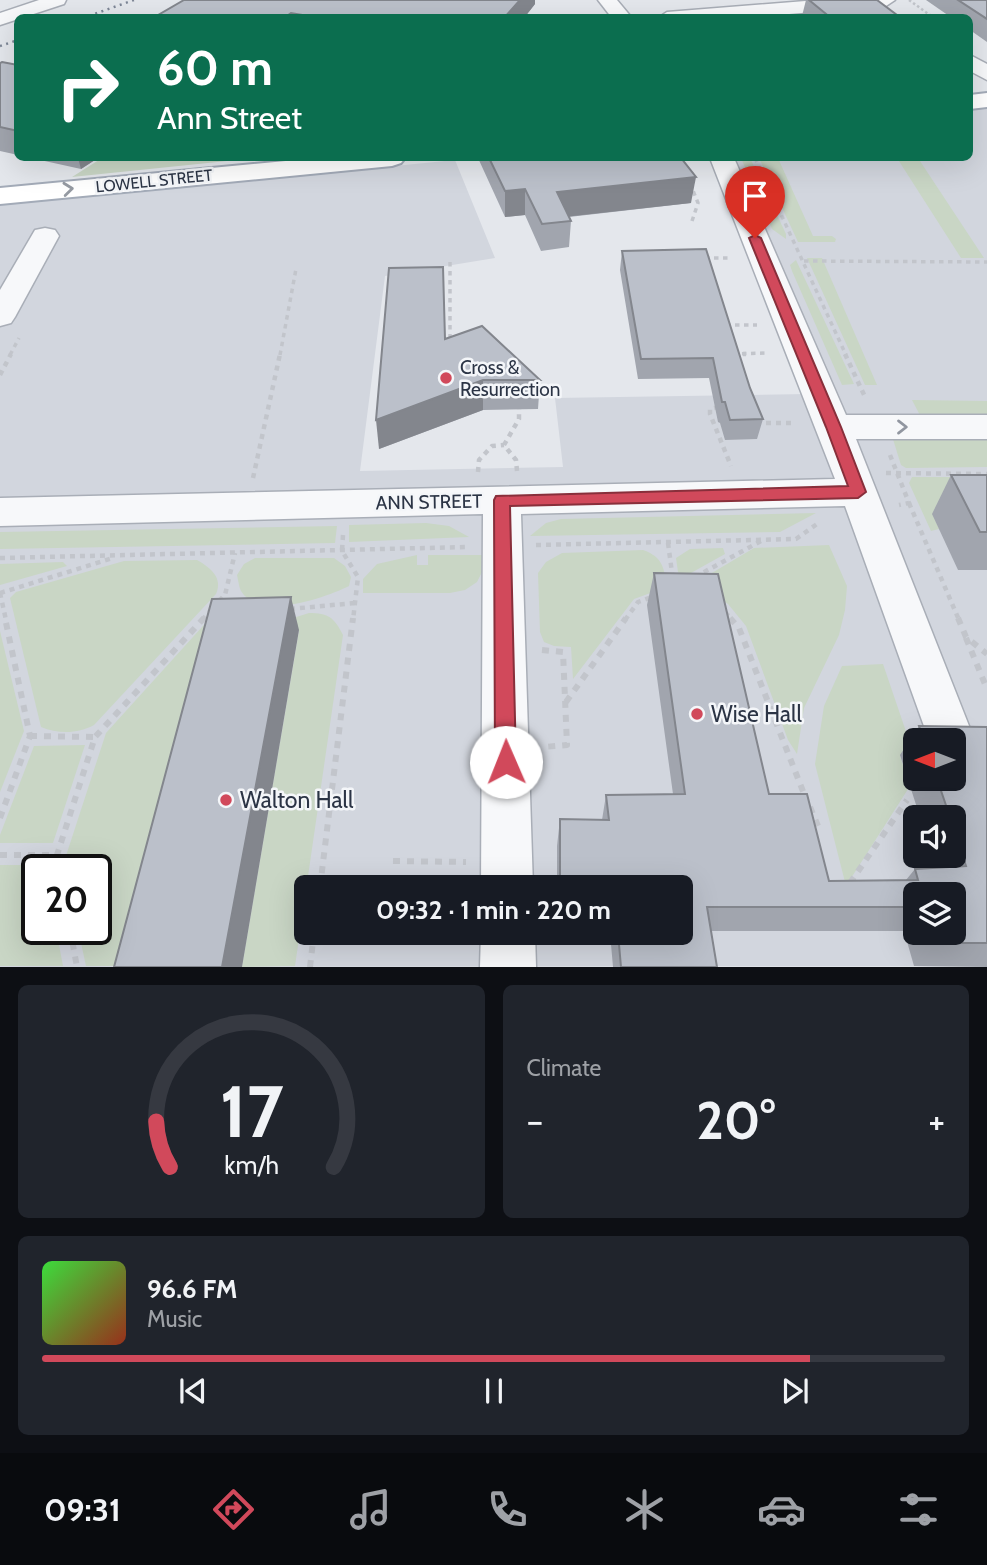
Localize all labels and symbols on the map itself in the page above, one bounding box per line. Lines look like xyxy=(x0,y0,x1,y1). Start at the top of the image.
street label: LOWELL STREET xyxy=(95,165,214,197)
pin xyxy=(725,166,785,238)
one-way arrow xyxy=(63,182,74,197)
place label: Cross & Resurrection xyxy=(460,356,560,401)
marker: Cross & Resurrection xyxy=(438,370,454,386)
one-way arrow xyxy=(897,419,908,435)
street label: ANN STREET xyxy=(376,490,482,514)
place label: Wise Hall xyxy=(711,700,802,728)
marker: Wise Hall xyxy=(689,706,705,722)
position arrow xyxy=(469,725,543,799)
north arrow xyxy=(903,728,966,791)
place label: Walton Hall xyxy=(240,786,354,814)
marker: Walton Hall xyxy=(218,792,234,808)
speed limit sign: 20 xyxy=(21,854,112,945)

